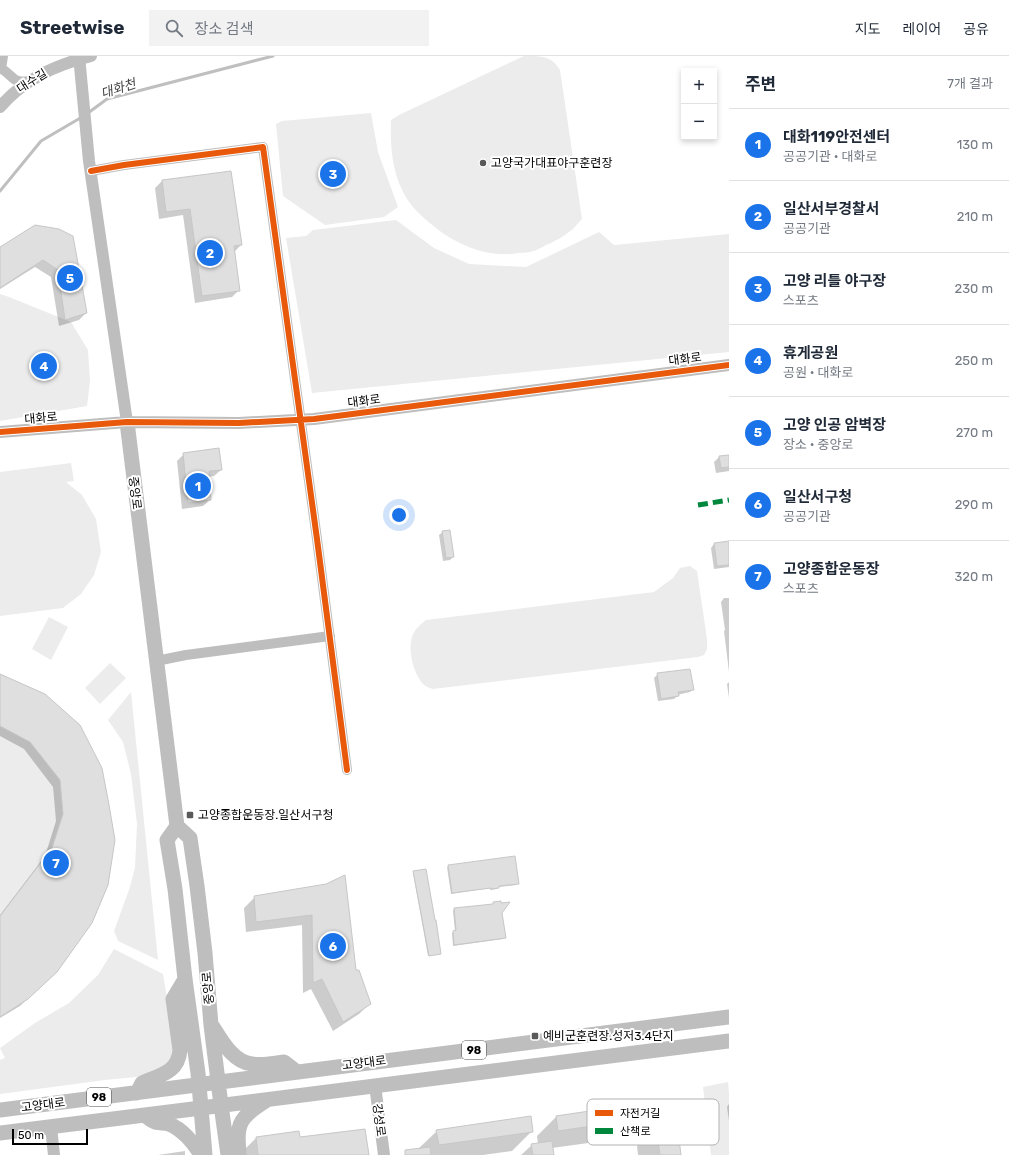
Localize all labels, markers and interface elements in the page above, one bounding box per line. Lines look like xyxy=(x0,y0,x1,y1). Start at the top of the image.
search box xyxy=(149,10,429,46)
text: Streetwise xyxy=(20,16,125,39)
icon: search xyxy=(163,17,185,39)
text: 장소 검색 xyxy=(195,20,253,38)
text: 지도 xyxy=(855,21,881,38)
text: 레이어 xyxy=(903,21,941,38)
text: 공유 xyxy=(963,21,989,38)
street label: 대수길 xyxy=(14,66,50,96)
map controls xyxy=(681,68,717,140)
button: + xyxy=(681,68,717,104)
text: 주변 xyxy=(745,74,776,94)
water label: 대화천 xyxy=(99,75,139,101)
text: 7개 결과 xyxy=(947,76,993,91)
button: − xyxy=(681,104,717,140)
text: 대화119안전센터 xyxy=(783,128,890,146)
text: 1 xyxy=(755,137,761,152)
text: 130 m xyxy=(957,137,993,152)
text: 공공기관 · 대화로 xyxy=(783,149,877,164)
place label: 고양국가대표야구훈련장 xyxy=(491,156,612,170)
marker: 고양국가대표야구훈련장 xyxy=(478,158,488,168)
pin: 3 xyxy=(320,159,346,189)
text: 일산서부경찰서 xyxy=(783,200,880,218)
text: 2 xyxy=(754,209,762,224)
text: 210 m xyxy=(957,209,993,224)
text: 공공기관 xyxy=(783,221,831,236)
pin: 2 xyxy=(197,238,223,268)
pin: 5 xyxy=(57,263,83,293)
text: 고양 리틀 야구장 xyxy=(783,272,886,290)
text: 3 xyxy=(754,281,762,296)
text: 230 m xyxy=(955,281,993,296)
text: 스포츠 xyxy=(783,293,819,308)
text: 휴게공원 xyxy=(783,344,838,362)
street label: 대화로 xyxy=(668,350,702,368)
pin: 4 xyxy=(31,351,57,381)
text: 4 xyxy=(754,353,762,368)
text: 250 m xyxy=(955,353,993,368)
text: 공원 · 대화로 xyxy=(783,365,853,380)
street label: 대화로 xyxy=(347,392,381,410)
street label: 대화로 xyxy=(24,410,58,426)
text: 고양 인공 암벽장 xyxy=(783,416,886,434)
text: 5 xyxy=(754,425,762,440)
text: 270 m xyxy=(956,425,993,440)
text: 장소 · 중앙로 xyxy=(783,437,853,452)
pin: 1 xyxy=(185,471,211,501)
street label: 중앙로 xyxy=(126,476,144,510)
text: 일산서구청 xyxy=(783,488,852,506)
text: 6 xyxy=(754,497,762,512)
text: 290 m xyxy=(955,497,993,512)
your location xyxy=(389,505,409,525)
text: 공공기관 xyxy=(783,509,831,524)
text: 고양종합운동장 xyxy=(783,560,880,578)
text: 7 xyxy=(754,569,762,584)
text: 320 m xyxy=(955,569,993,584)
text: 스포츠 xyxy=(783,581,819,596)
place label: 고양종합운동장.일산서구청 xyxy=(198,808,334,822)
marker: 고양종합운동장.일산서구청 xyxy=(185,810,195,820)
pin: 7 xyxy=(43,848,69,878)
pin: 6 xyxy=(320,931,346,961)
street label: 중앙로 xyxy=(200,971,216,1005)
place label: 예비군훈련장.성저3.4단지 xyxy=(543,1029,674,1043)
marker: 예비군훈련장.성저3.4단지 xyxy=(530,1031,540,1041)
road number: 98 xyxy=(462,1041,486,1059)
street label: 고양대로 xyxy=(341,1053,387,1073)
road number: 98 xyxy=(87,1088,111,1106)
street label: 고양대로 xyxy=(20,1095,66,1115)
legend xyxy=(587,1099,719,1145)
street label: 강성로 xyxy=(370,1103,388,1137)
text: 자전거길 xyxy=(620,1107,660,1120)
text: 산책로 xyxy=(620,1125,650,1138)
scale bar xyxy=(12,1127,88,1146)
text: 50 m xyxy=(18,1129,44,1142)

